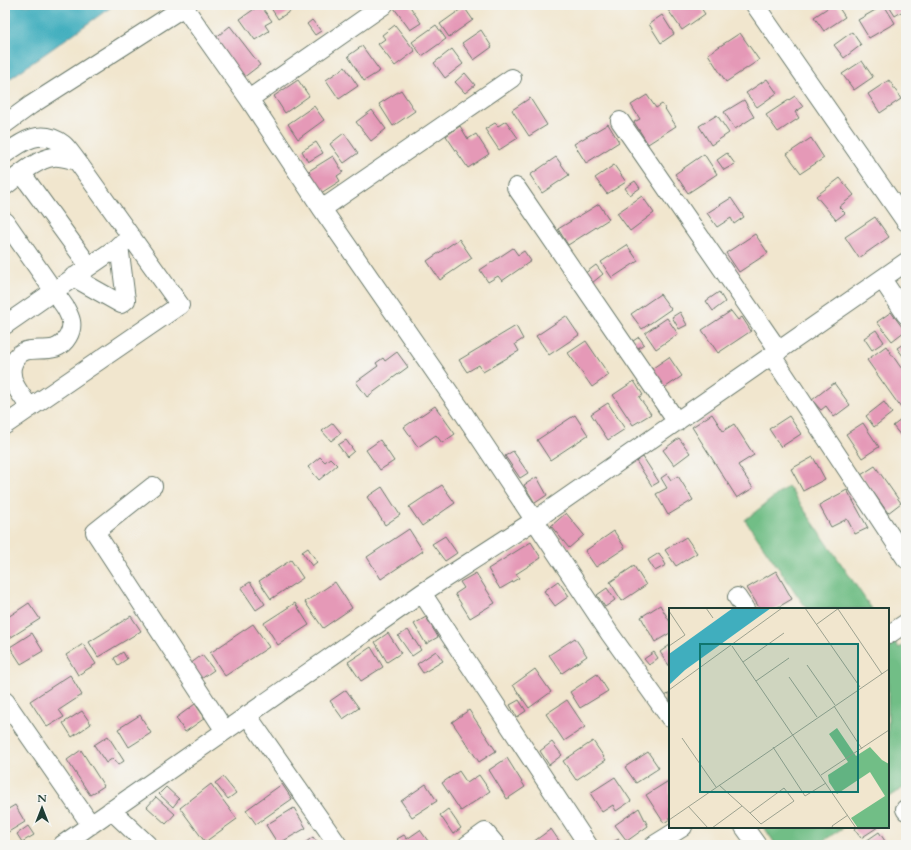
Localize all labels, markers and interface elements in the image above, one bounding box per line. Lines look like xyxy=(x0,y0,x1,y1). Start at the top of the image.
inset map xyxy=(669,608,889,828)
north arrow xyxy=(22,788,62,828)
text: N xyxy=(37,791,47,806)

